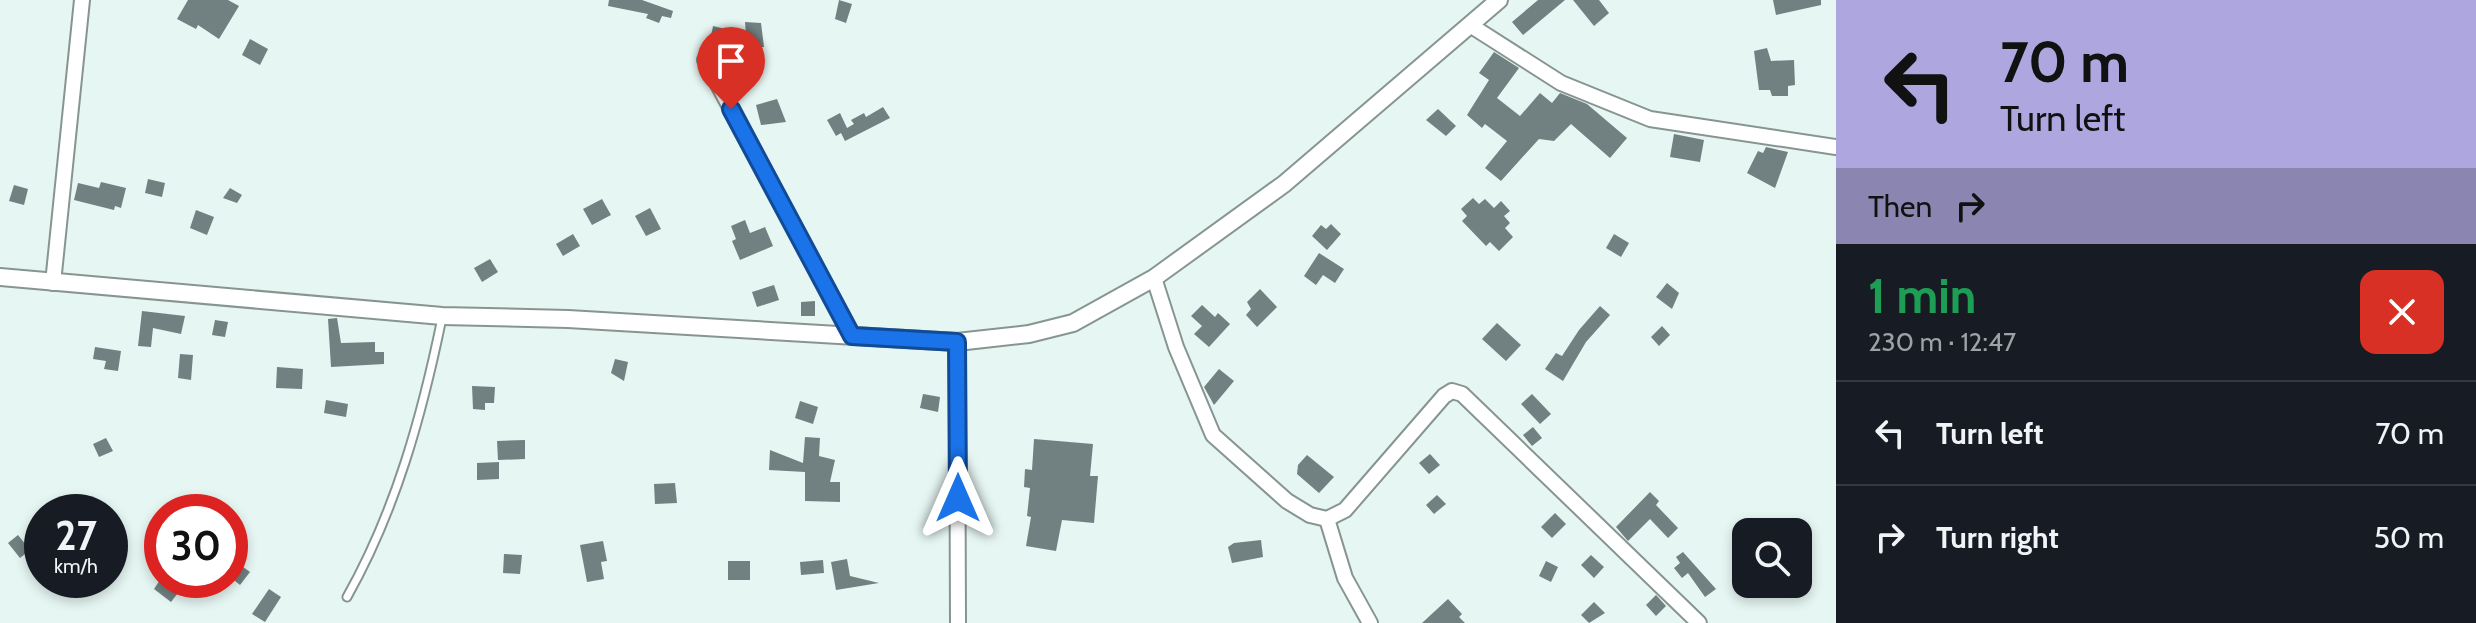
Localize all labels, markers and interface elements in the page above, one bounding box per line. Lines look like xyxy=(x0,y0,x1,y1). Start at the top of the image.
pin xyxy=(697,27,765,109)
text: 70 m xyxy=(2000,28,2129,96)
icon: left xyxy=(1868,32,1972,136)
icon: arrive xyxy=(709,39,753,83)
text: Turn left xyxy=(2000,96,2125,140)
icon: right xyxy=(1948,184,1992,228)
text: Then xyxy=(1868,188,1932,225)
text: 1 min xyxy=(1868,267,1976,325)
button: close xyxy=(2360,270,2444,354)
text: 230 m · 12:47 xyxy=(1868,326,2016,358)
icon: left xyxy=(1868,411,1912,455)
text: Turn left xyxy=(1936,415,2044,452)
text: 70 m xyxy=(2375,415,2444,452)
position arrow xyxy=(916,456,1000,540)
speed limit sign: 30 xyxy=(144,494,248,598)
text: 27 xyxy=(55,511,97,560)
icon: right xyxy=(1868,515,1912,559)
map controls xyxy=(1732,518,1812,598)
button: search xyxy=(1732,518,1812,598)
text: Turn right xyxy=(1936,519,2059,556)
text: 50 m xyxy=(2374,519,2444,556)
text: km/h xyxy=(54,554,98,578)

